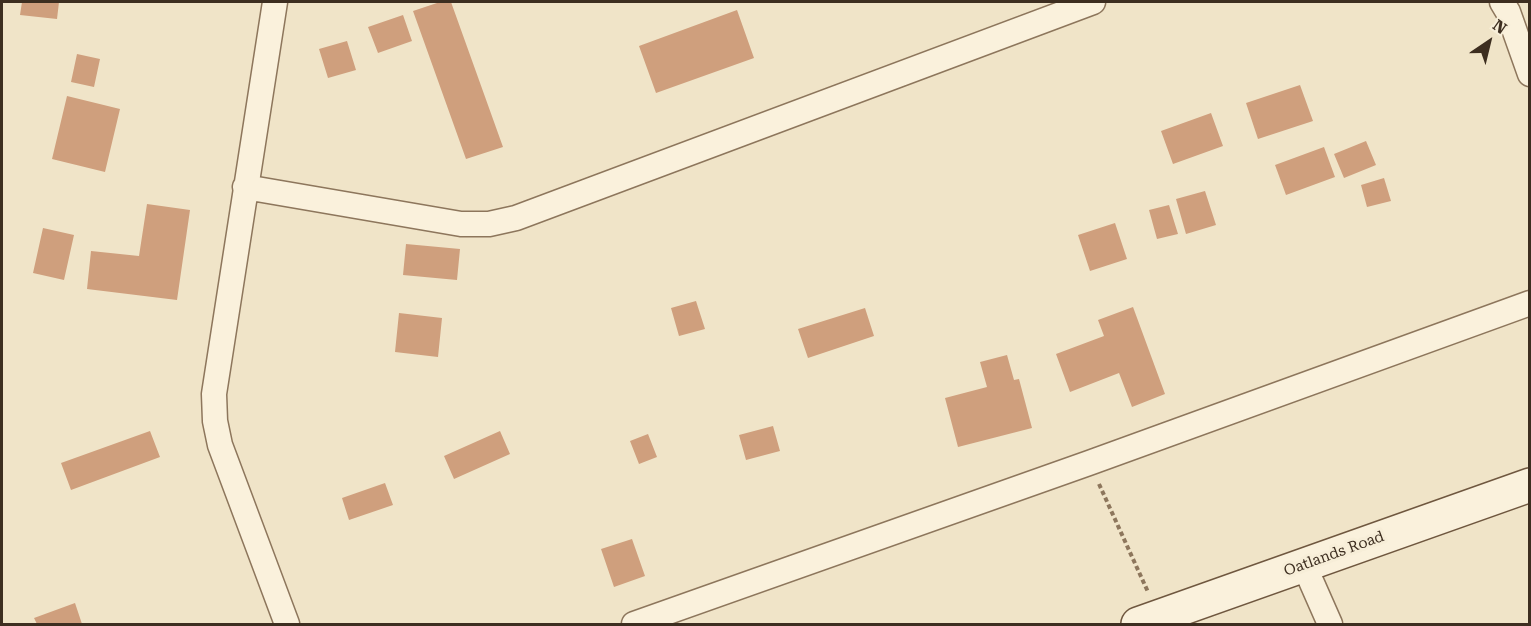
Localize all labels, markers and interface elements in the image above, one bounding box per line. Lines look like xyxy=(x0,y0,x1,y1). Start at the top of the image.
north arrow xyxy=(1459,12,1519,72)
text: N xyxy=(1489,16,1510,38)
street label: Oatlands Road xyxy=(1281,528,1387,580)

